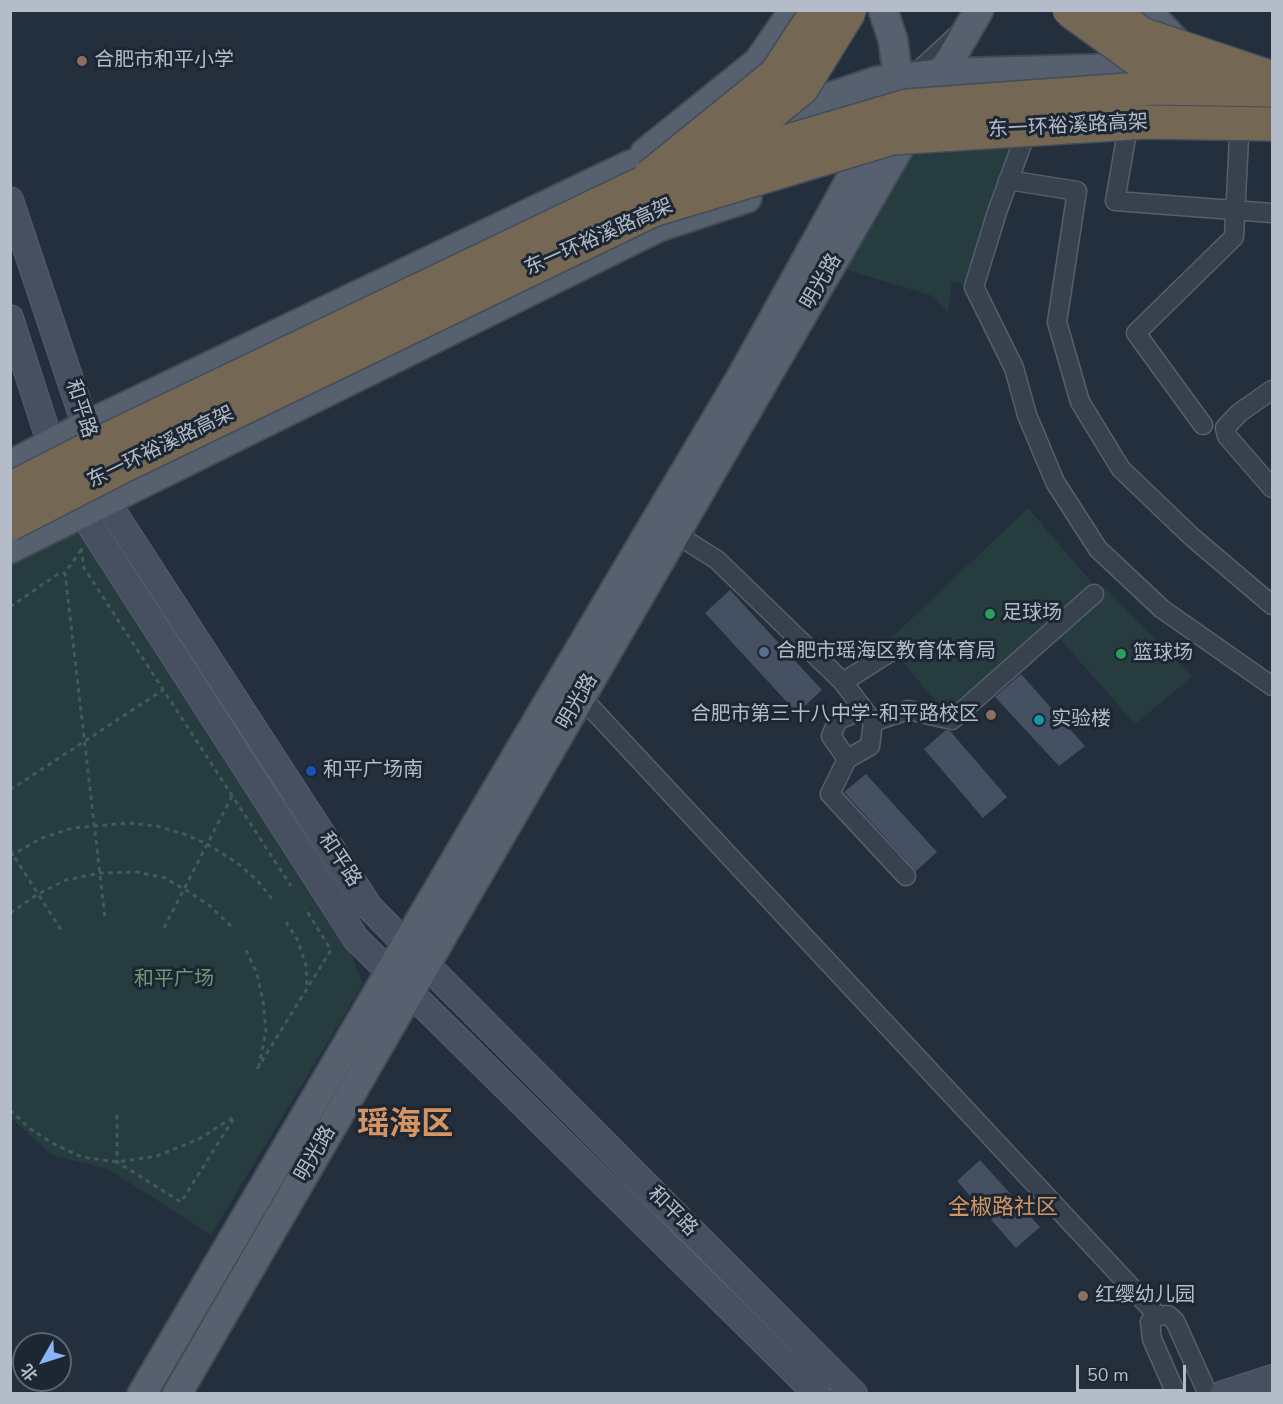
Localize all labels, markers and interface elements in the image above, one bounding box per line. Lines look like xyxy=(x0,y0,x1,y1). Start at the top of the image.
place label: 合肥市和平小学 xyxy=(94,49,234,73)
marker: 合肥市和平小学 xyxy=(75,54,89,68)
street label: 东一环裕溪路高架 xyxy=(987,111,1149,143)
street label: 东一环裕溪路高架 xyxy=(521,194,677,282)
street label: 明光路 xyxy=(797,250,847,314)
street label: 和平路 xyxy=(59,377,101,441)
street label: 东一环裕溪路高架 xyxy=(84,402,238,494)
place label: 足球场 xyxy=(1002,602,1062,626)
marker: 足球场 xyxy=(983,607,997,621)
place label: 合肥市瑶海区教育体育局 xyxy=(776,640,996,664)
place label: 篮球场 xyxy=(1133,642,1193,666)
marker: 合肥市瑶海区教育体育局 xyxy=(757,645,771,659)
marker: 篮球场 xyxy=(1114,647,1128,661)
street label: 明光路 xyxy=(553,670,603,734)
place label: 合肥市第三十八中学-和平路校区 xyxy=(691,703,979,727)
marker: 合肥市第三十八中学-和平路校区 xyxy=(984,708,998,722)
place label: 实验楼 xyxy=(1051,708,1111,732)
marker: 实验楼 xyxy=(1032,713,1046,727)
place label: 和平广场南 xyxy=(323,759,423,783)
marker: 和平广场南 xyxy=(304,764,318,778)
street label: 和平路 xyxy=(313,828,365,892)
park label: 和平广场 xyxy=(134,968,214,992)
district label: 瑶海区 xyxy=(357,1107,453,1145)
street label: 明光路 xyxy=(291,1122,341,1186)
street label: 和平路 xyxy=(642,1182,702,1242)
district label: 全椒路社区 xyxy=(948,1196,1058,1222)
place label: 红缨幼儿园 xyxy=(1095,1284,1195,1308)
marker: 红缨幼儿园 xyxy=(1076,1289,1090,1303)
north arrow xyxy=(12,1332,72,1392)
scale bar xyxy=(1079,1353,1188,1391)
text: 北 xyxy=(16,1359,43,1385)
text: 50 m xyxy=(1087,1363,1129,1387)

